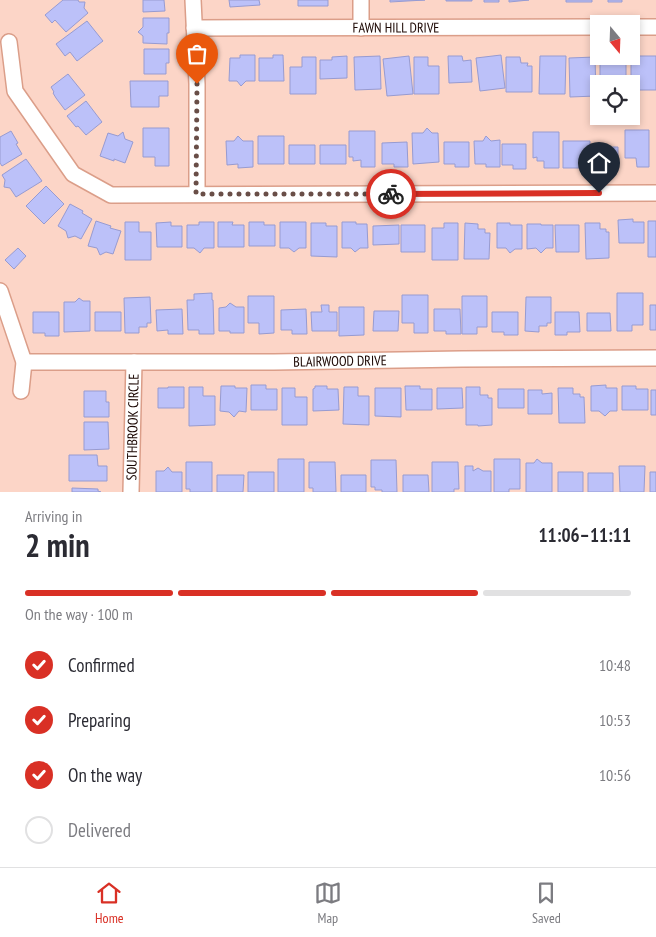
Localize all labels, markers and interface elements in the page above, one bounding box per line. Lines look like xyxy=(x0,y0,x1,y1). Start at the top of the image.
north arrow xyxy=(590,15,640,65)
map controls xyxy=(590,15,640,125)
street label: FAWN HILL DRIVE xyxy=(353,18,439,37)
pin xyxy=(176,33,218,84)
icon: bag xyxy=(183,40,211,68)
button: locate xyxy=(590,75,640,125)
pin xyxy=(578,142,620,193)
icon: home xyxy=(585,149,613,177)
courier xyxy=(366,169,416,219)
icon: bike xyxy=(377,180,405,208)
street label: BLAIRWOOD DRIVE xyxy=(293,351,387,371)
street label: SOUTHBROOK CIRCLE xyxy=(122,373,143,481)
text: Arriving in xyxy=(25,506,82,526)
text: 11:06–11:11 xyxy=(538,523,631,547)
text: 2 min xyxy=(25,524,90,566)
text: On the way · 100 m xyxy=(25,604,133,624)
icon: check xyxy=(25,651,53,679)
text: Confirmed xyxy=(68,653,135,677)
text: 10:48 xyxy=(599,655,631,675)
icon: check xyxy=(25,706,53,734)
text: Preparing xyxy=(68,708,131,732)
text: 10:53 xyxy=(599,710,631,730)
icon: check xyxy=(25,761,53,789)
text: On the way xyxy=(68,763,142,787)
text: 10:56 xyxy=(599,765,631,785)
text: Delivered xyxy=(68,818,131,842)
tab: Home xyxy=(95,879,124,927)
tab: Map xyxy=(314,879,342,927)
tab: Saved xyxy=(532,879,561,927)

